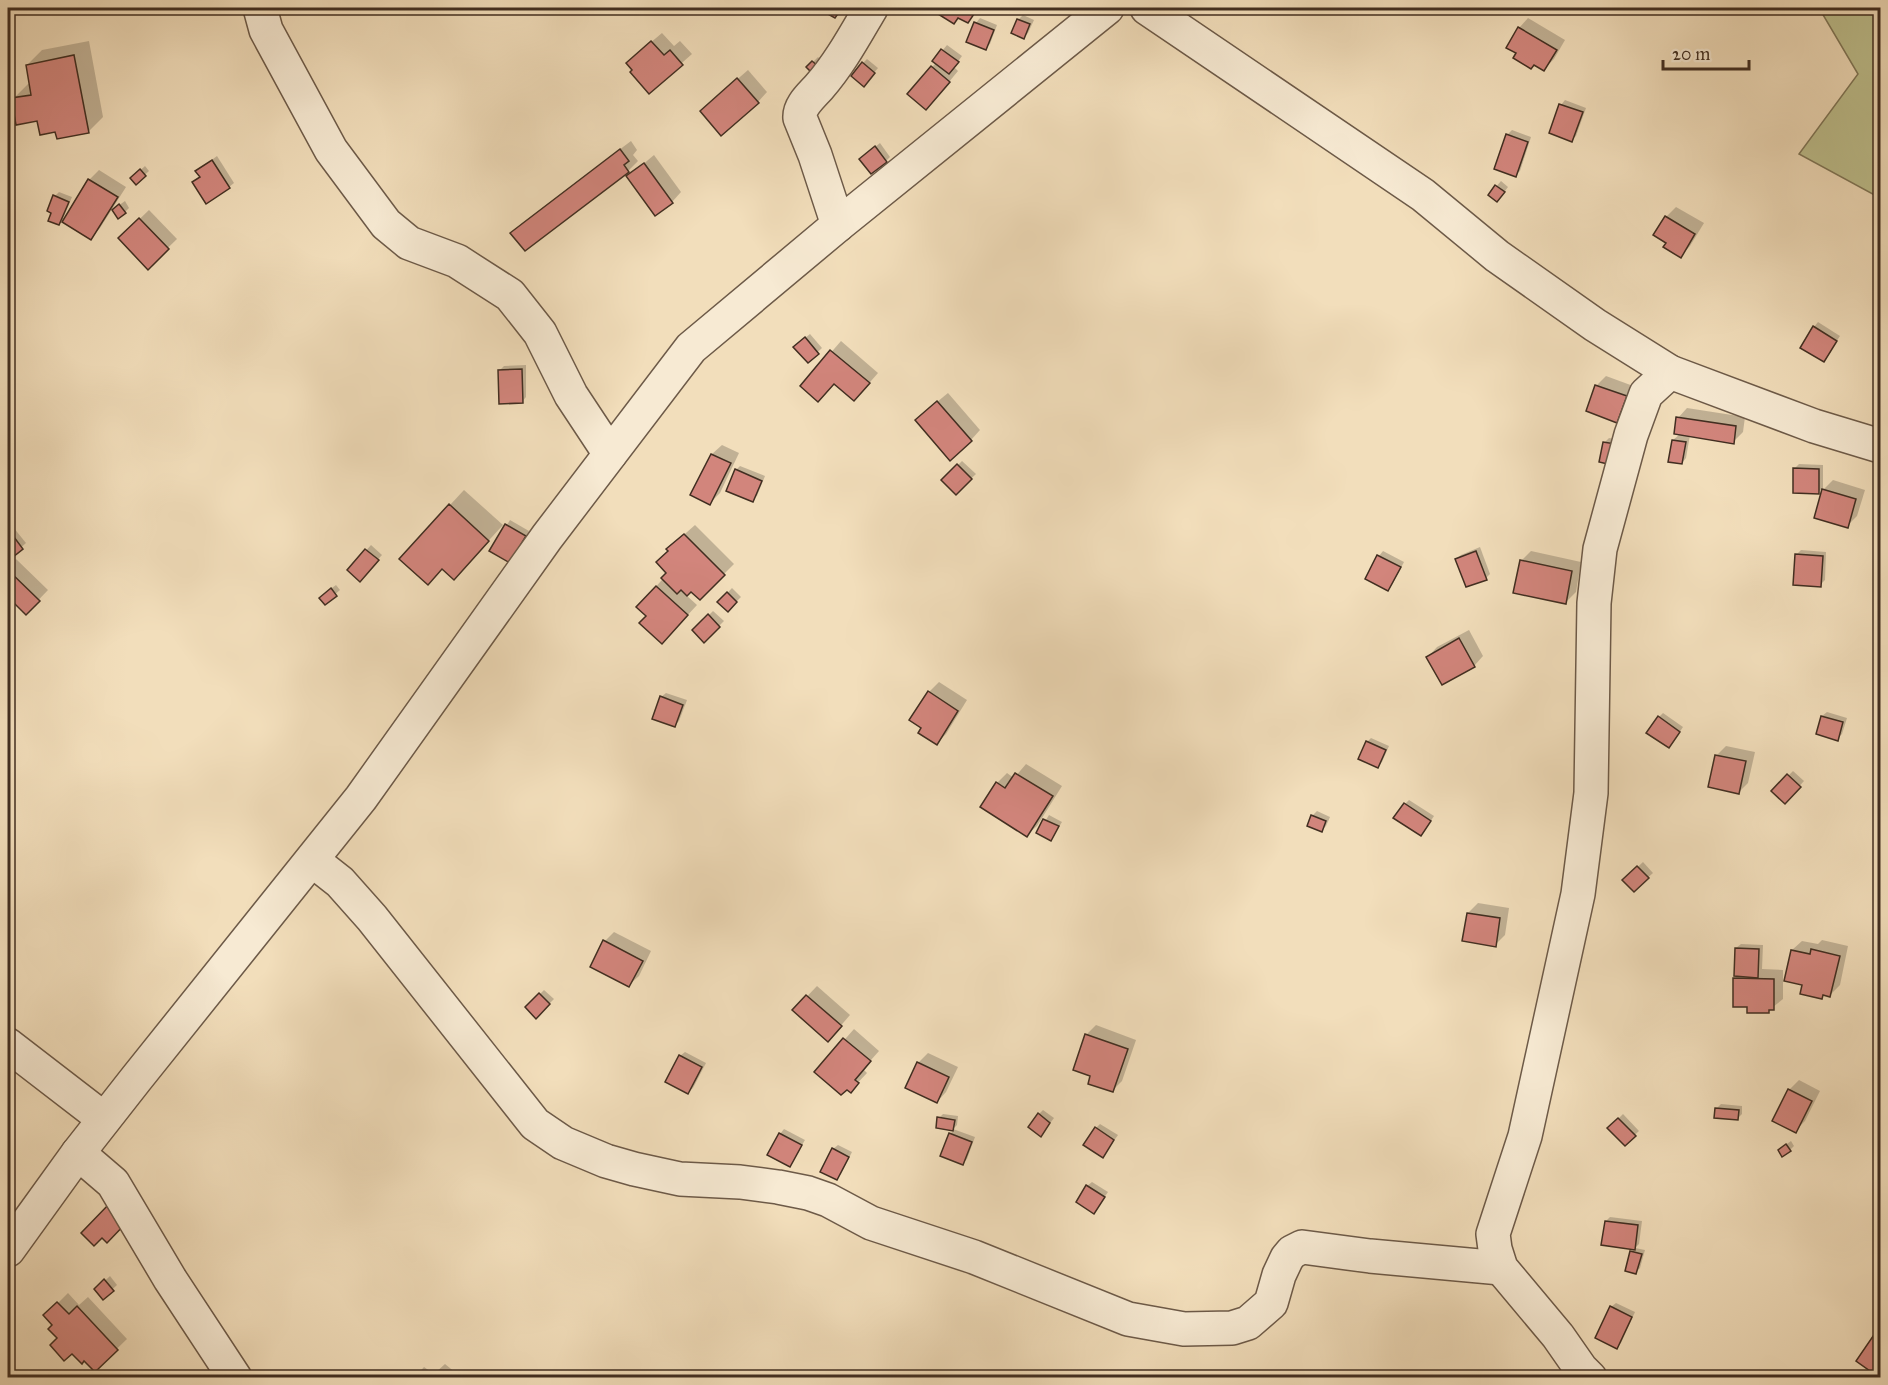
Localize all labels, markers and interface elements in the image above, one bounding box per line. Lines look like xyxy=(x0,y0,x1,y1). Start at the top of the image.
scale bar xyxy=(1663,33,1748,71)
text: 20 m xyxy=(1672,43,1710,65)

